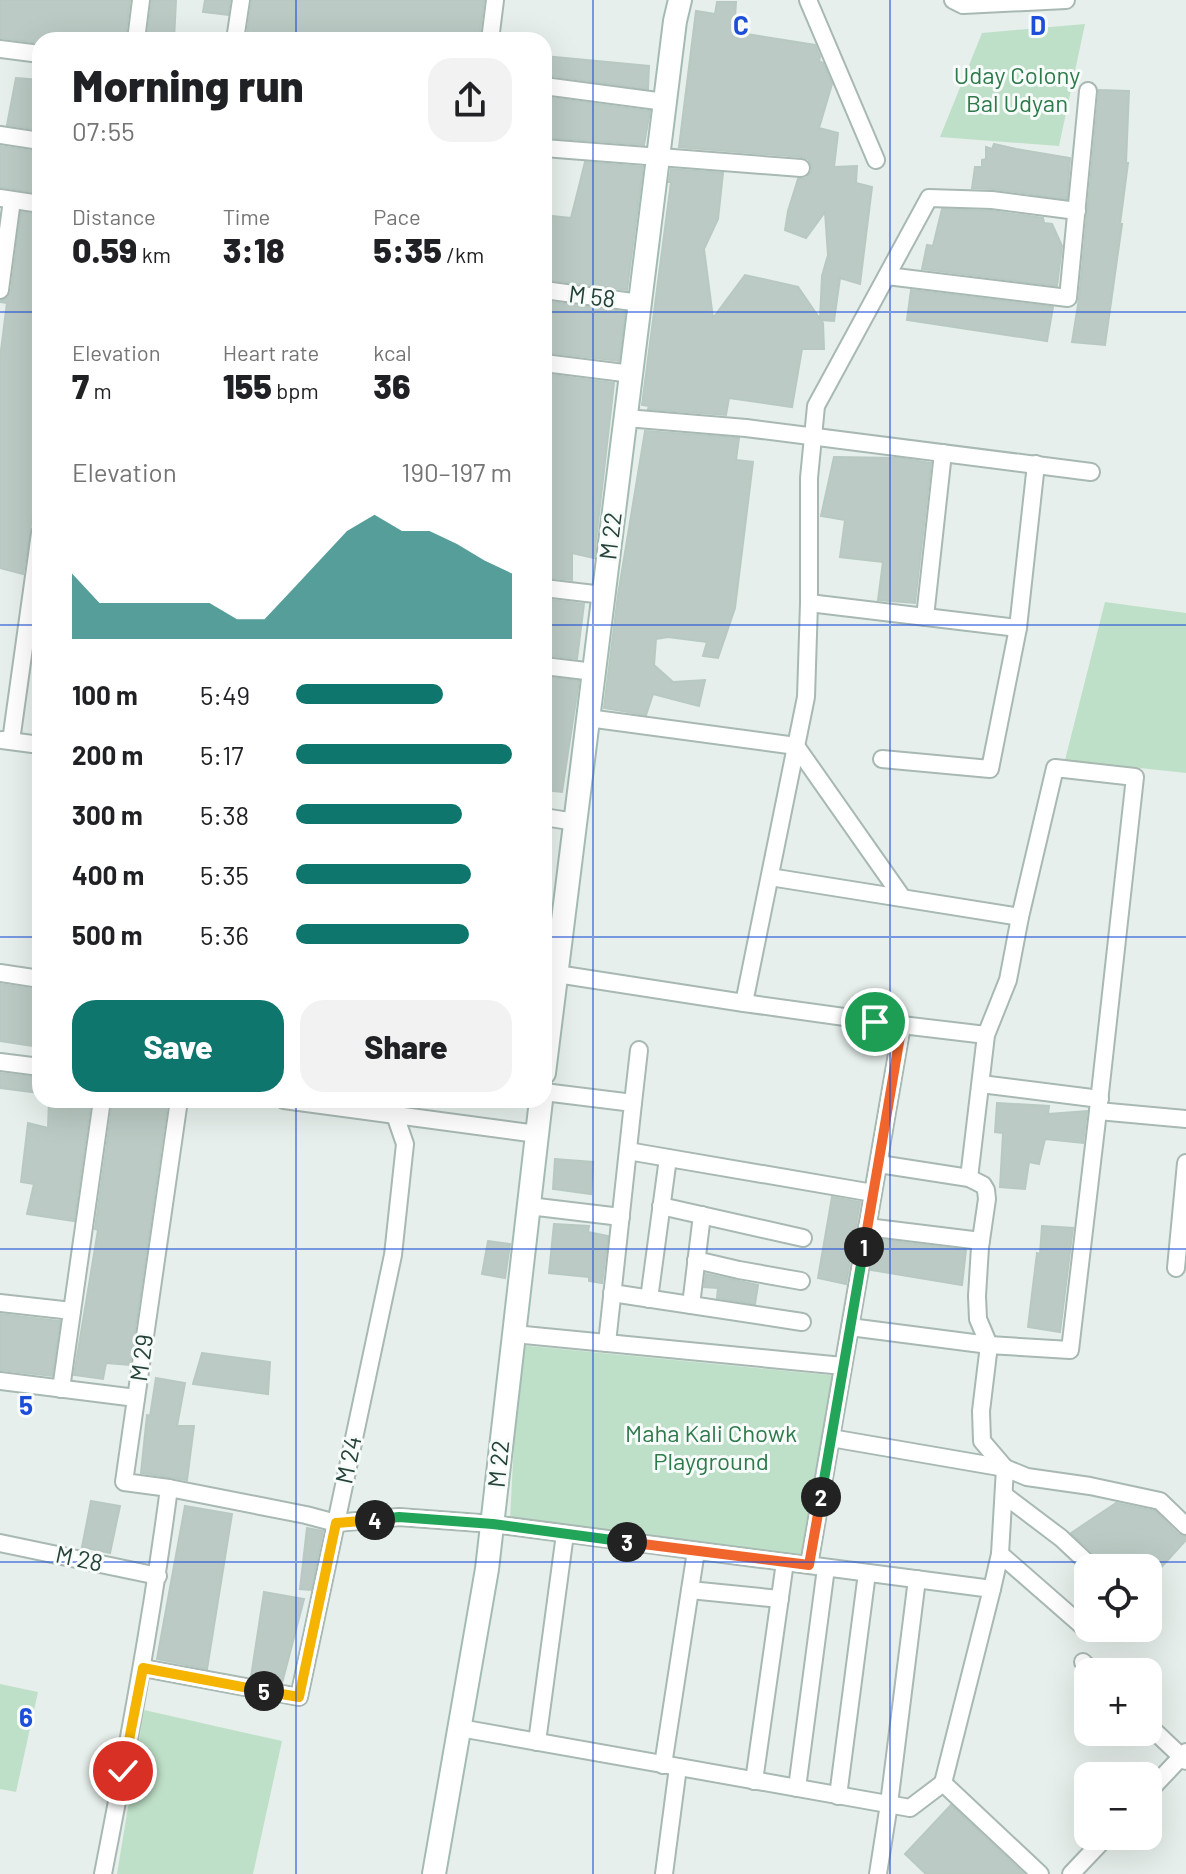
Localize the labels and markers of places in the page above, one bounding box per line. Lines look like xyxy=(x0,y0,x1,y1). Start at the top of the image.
pin xyxy=(841,988,909,1056)
pin: 1 xyxy=(844,1227,884,1267)
pin: 2 xyxy=(801,1477,841,1517)
pin: 4 xyxy=(355,1500,395,1540)
pin: 3 xyxy=(607,1522,647,1562)
pin: 5 xyxy=(244,1671,284,1711)
pin xyxy=(89,1737,157,1805)

